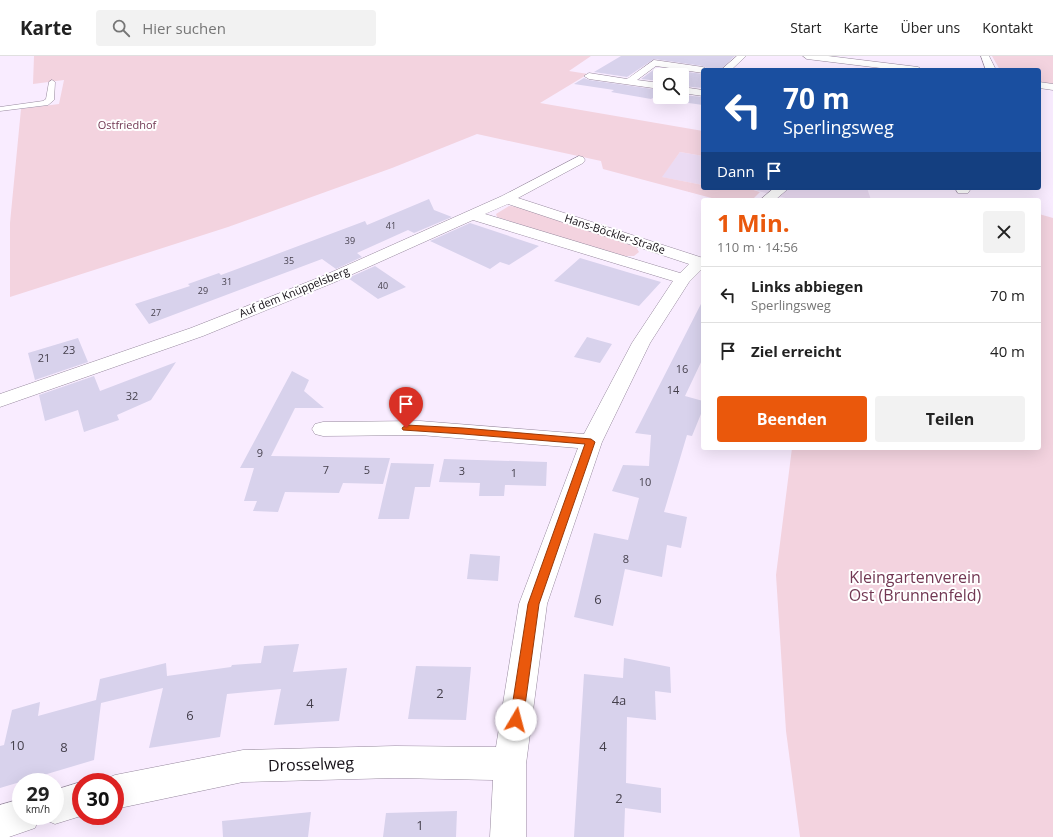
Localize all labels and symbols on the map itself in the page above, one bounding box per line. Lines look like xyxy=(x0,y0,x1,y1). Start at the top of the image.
park label: Ostfriedhof xyxy=(98,117,158,132)
street label: Hans-Böckler-Straße xyxy=(563,210,667,257)
house number: 41 xyxy=(386,219,396,232)
house number: 39 xyxy=(345,234,355,247)
house number: 35 xyxy=(284,254,294,267)
street label: Auf dem Knüppelsberg xyxy=(237,263,351,320)
house number: 31 xyxy=(222,275,232,288)
house number: 40 xyxy=(378,279,388,292)
house number: 29 xyxy=(198,284,208,297)
house number: 27 xyxy=(151,306,161,319)
house number: 23 xyxy=(63,342,75,357)
house number: 21 xyxy=(38,350,50,365)
house number: 16 xyxy=(676,361,688,376)
house number: 14 xyxy=(667,382,680,397)
pin xyxy=(389,387,423,428)
house number: 32 xyxy=(126,388,138,403)
house number: 9 xyxy=(257,445,263,460)
house number: 7 xyxy=(323,462,329,477)
house number: 5 xyxy=(364,462,370,477)
house number: 3 xyxy=(459,463,465,478)
house number: 1 xyxy=(511,465,517,480)
house number: 10 xyxy=(639,474,651,489)
house number: 8 xyxy=(623,551,629,566)
park label: Kleingartenverein Ost (Brunnenfeld) xyxy=(849,566,982,606)
house number: 6 xyxy=(594,590,602,608)
house number: 2 xyxy=(436,684,444,702)
house number: 4a xyxy=(612,691,626,709)
house number: 4 xyxy=(306,694,314,712)
position arrow xyxy=(495,699,537,741)
house number: 6 xyxy=(186,706,194,724)
house number: 10 xyxy=(10,736,24,754)
house number: 4 xyxy=(599,737,607,755)
house number: 8 xyxy=(60,738,68,756)
street label: Drosselweg xyxy=(268,751,355,776)
speed limit sign: 30 xyxy=(72,773,124,825)
house number: 2 xyxy=(615,789,623,807)
house number: 1 xyxy=(416,816,424,834)

